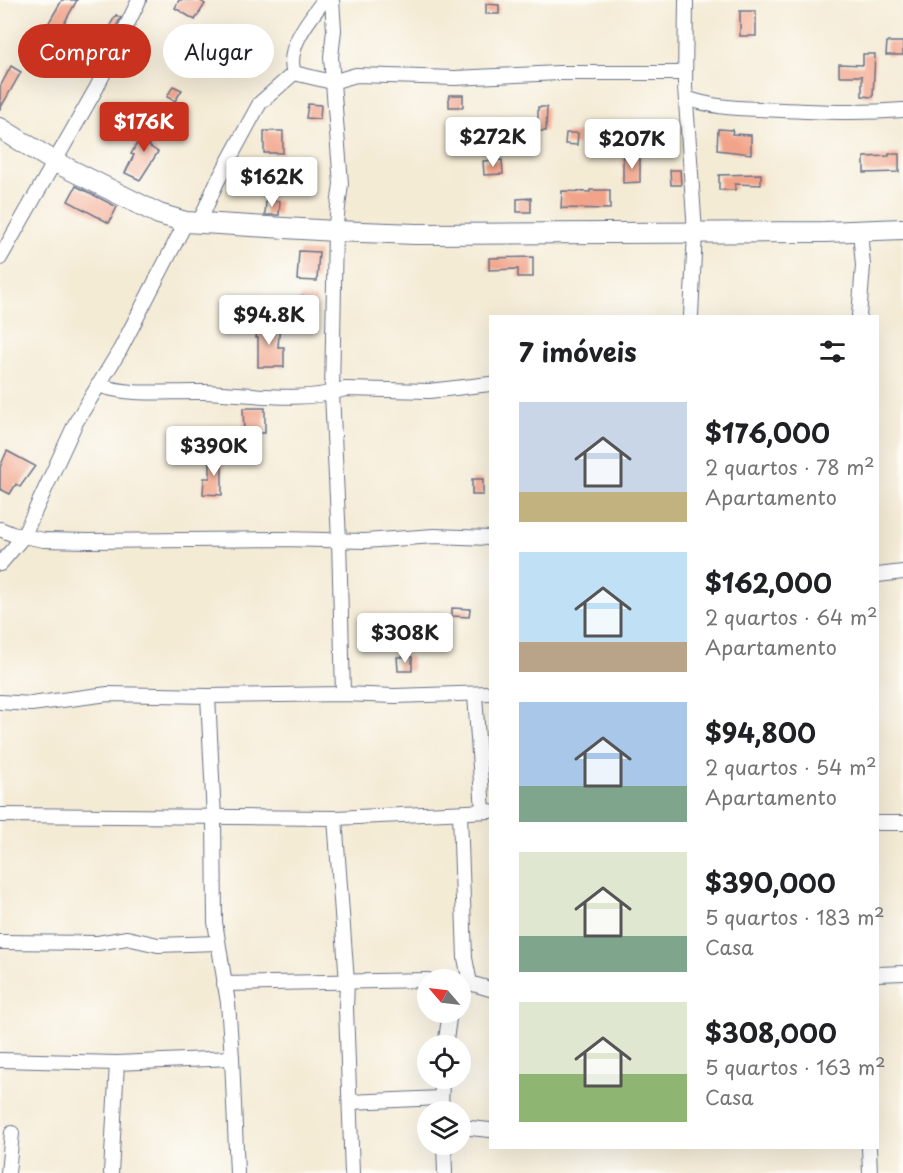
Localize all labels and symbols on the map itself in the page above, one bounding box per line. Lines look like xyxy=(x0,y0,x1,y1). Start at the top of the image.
pin: $176K xyxy=(102,102,186,153)
pin: $272K xyxy=(451,117,535,168)
pin: $207K xyxy=(590,119,674,170)
pin: $162K xyxy=(230,157,314,208)
pin: $94.8K xyxy=(220,295,318,346)
pin: $390K xyxy=(172,426,256,477)
pin: $308K xyxy=(363,613,447,664)
north arrow xyxy=(417,969,471,1023)

